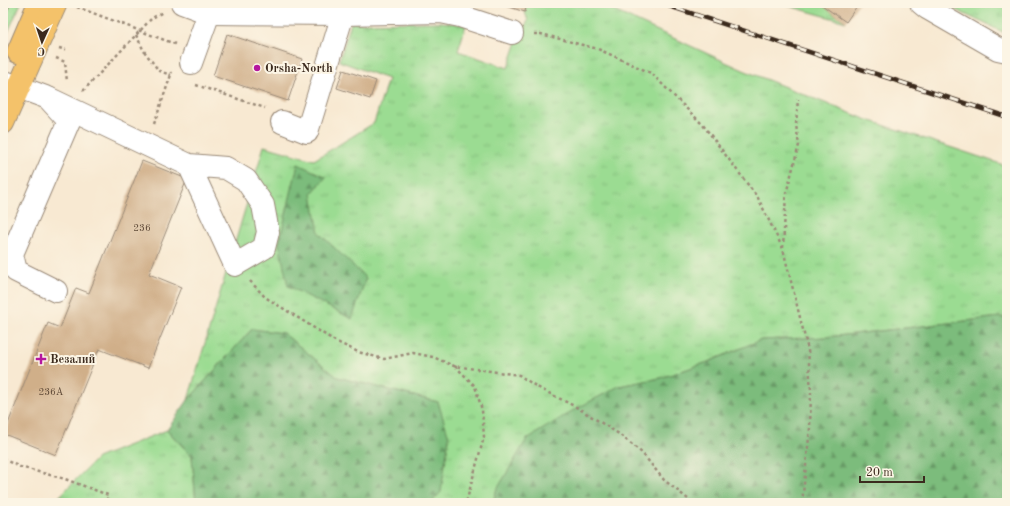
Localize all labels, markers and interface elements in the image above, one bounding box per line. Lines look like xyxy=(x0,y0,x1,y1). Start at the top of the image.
north arrow xyxy=(22,22,62,62)
text: С xyxy=(38,45,45,56)
marker: Orsha-North xyxy=(252,63,262,73)
place label: Orsha-North xyxy=(265,63,333,75)
house number: 236 xyxy=(133,223,151,233)
marker: Везалий xyxy=(35,353,47,365)
place label: Везалий xyxy=(50,354,96,366)
house number: 236А xyxy=(38,387,64,397)
scale bar xyxy=(860,458,924,484)
text: 20 m xyxy=(866,467,893,479)

